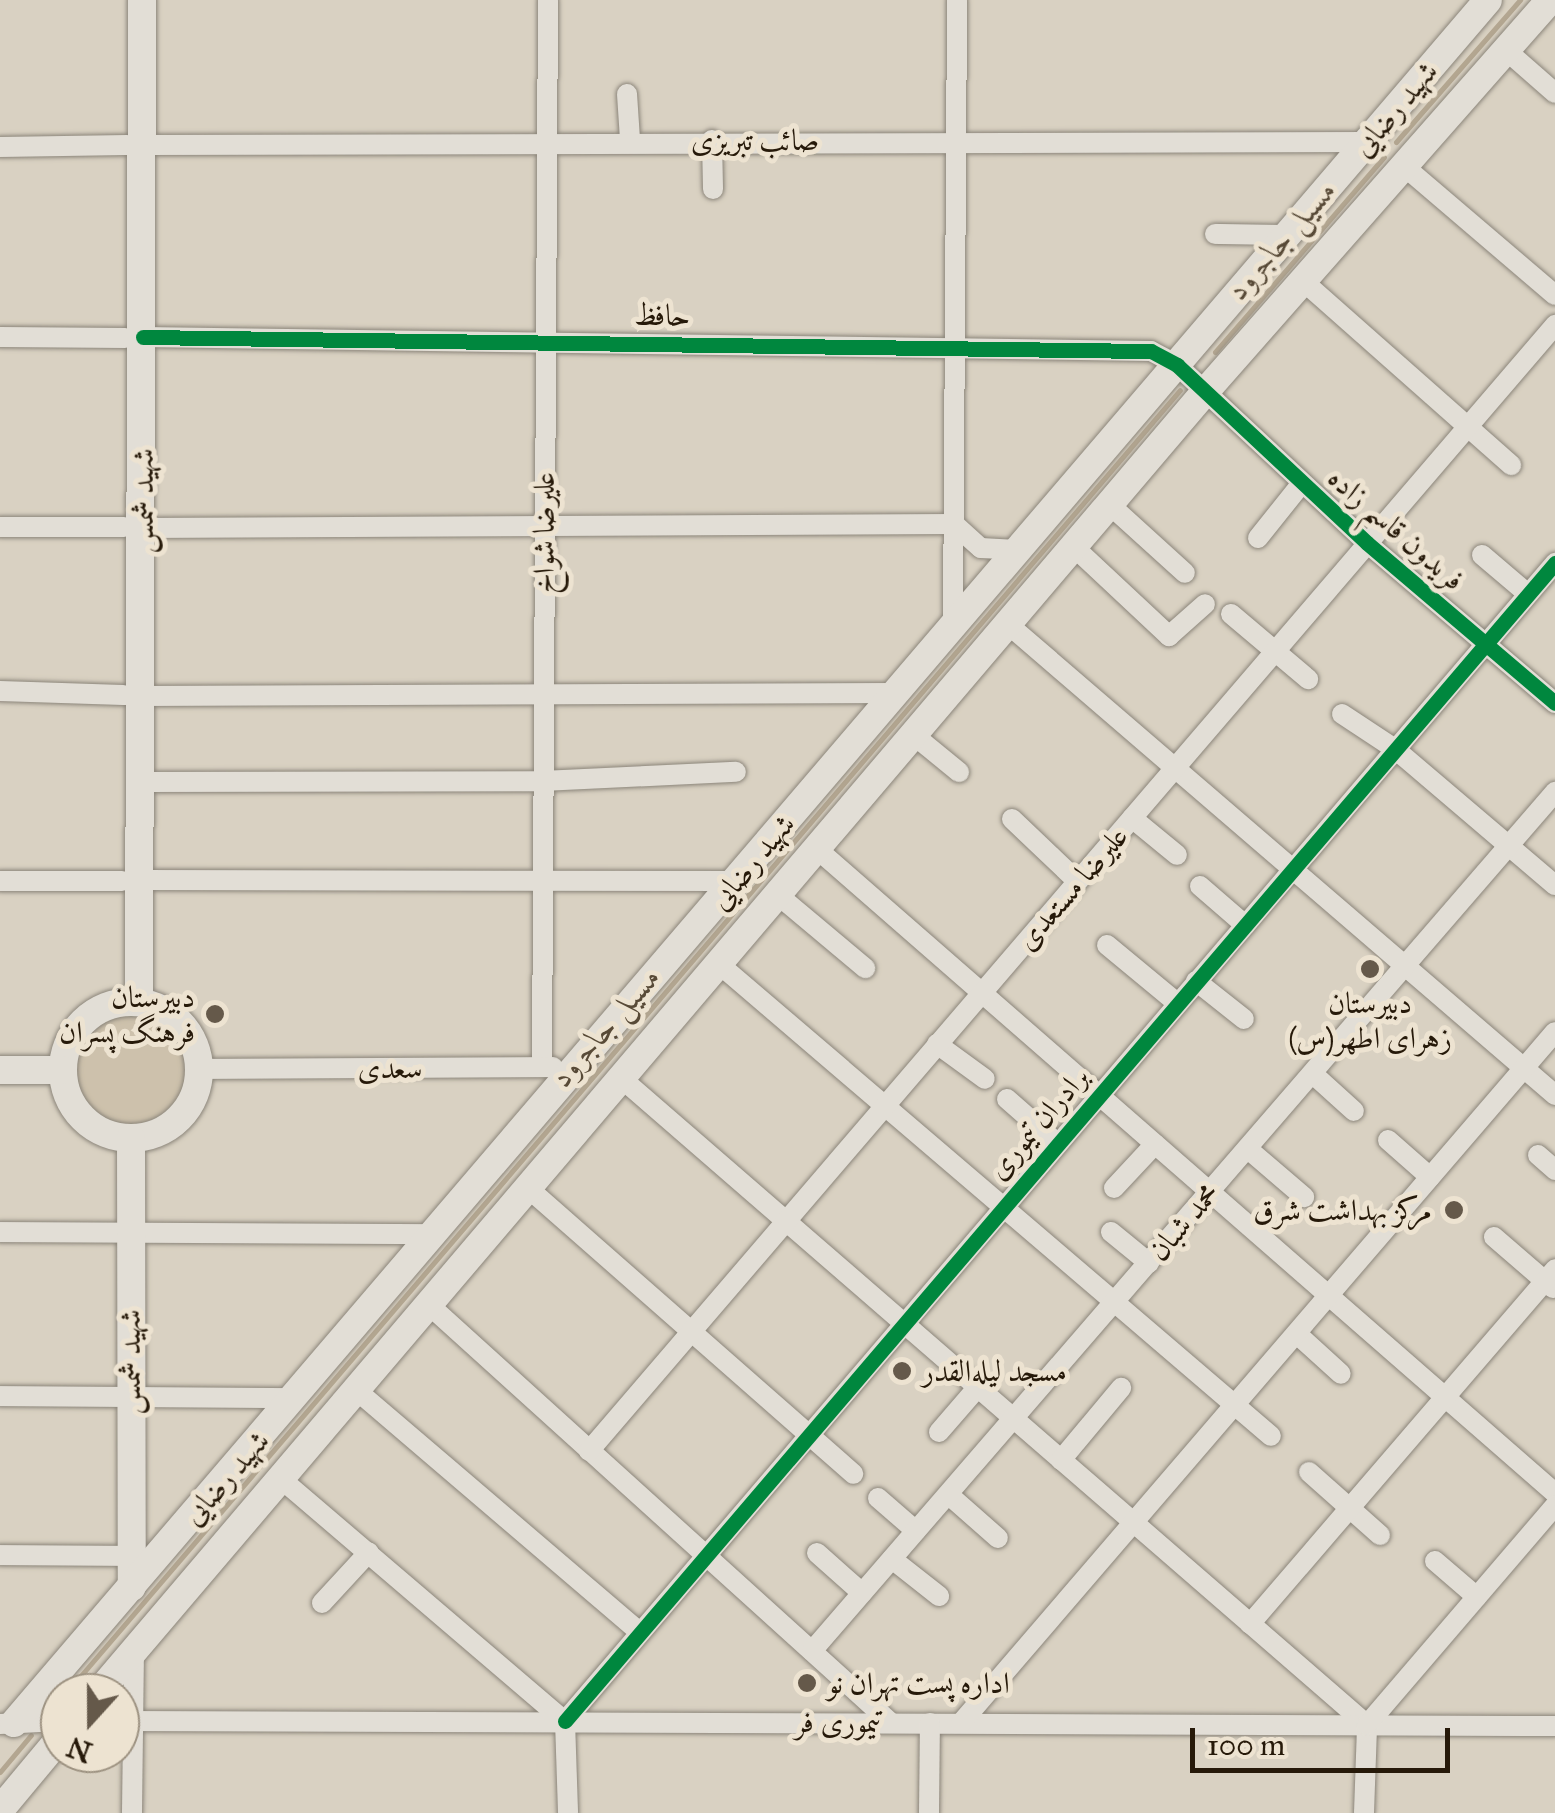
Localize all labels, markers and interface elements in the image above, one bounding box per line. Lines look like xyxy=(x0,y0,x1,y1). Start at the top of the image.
street label: شهید رضایی xyxy=(1345,54,1445,164)
street label: صائب تبریزی xyxy=(691,122,819,158)
water label: مسیل جاجرود xyxy=(1219,172,1345,308)
street label: حافظ xyxy=(634,297,690,333)
street label: شهید شمس xyxy=(125,448,161,554)
street label: فریدون قاسم زاده xyxy=(1320,460,1472,598)
street label: علیرضا شواخ xyxy=(526,472,562,594)
street label: شهید رضایی xyxy=(702,807,802,917)
street label: علیرضا مستعدی xyxy=(1008,819,1136,957)
marker: دبیرستان زهرای اطهر(س) xyxy=(1359,958,1381,980)
water label: مسیل جاجرود xyxy=(543,959,669,1095)
place label: دبیرستان فرهنگ پسران xyxy=(59,979,195,1050)
place label: دبیرستان زهرای اطهر(س) xyxy=(1288,985,1452,1056)
marker: دبیرستان فرهنگ پسران xyxy=(204,1003,226,1025)
street label: سعدی xyxy=(357,1050,423,1086)
street label: برادران تیموری xyxy=(979,1059,1097,1187)
street label: محمد شبان xyxy=(1141,1176,1227,1268)
place label: مرکز بهداشت شرق xyxy=(1253,1192,1432,1228)
marker: مرکز بهداشت شرق xyxy=(1441,1197,1467,1223)
street label: شهید شمس xyxy=(112,1309,148,1415)
place label: مسجد لیله‌القدر xyxy=(922,1353,1067,1389)
marker: مسجد لیله‌القدر xyxy=(891,1360,913,1382)
street label: شهید رضایی xyxy=(175,1423,277,1533)
place label: اداره پست تهران نو xyxy=(827,1665,1010,1701)
marker: اداره پست تهران نو xyxy=(796,1672,818,1694)
north arrow xyxy=(40,1673,140,1773)
street label: تیموری فر xyxy=(795,1704,881,1740)
scale bar xyxy=(1195,1708,1455,1770)
text: 100 m xyxy=(1207,1727,1285,1763)
text: N xyxy=(62,1729,97,1770)

